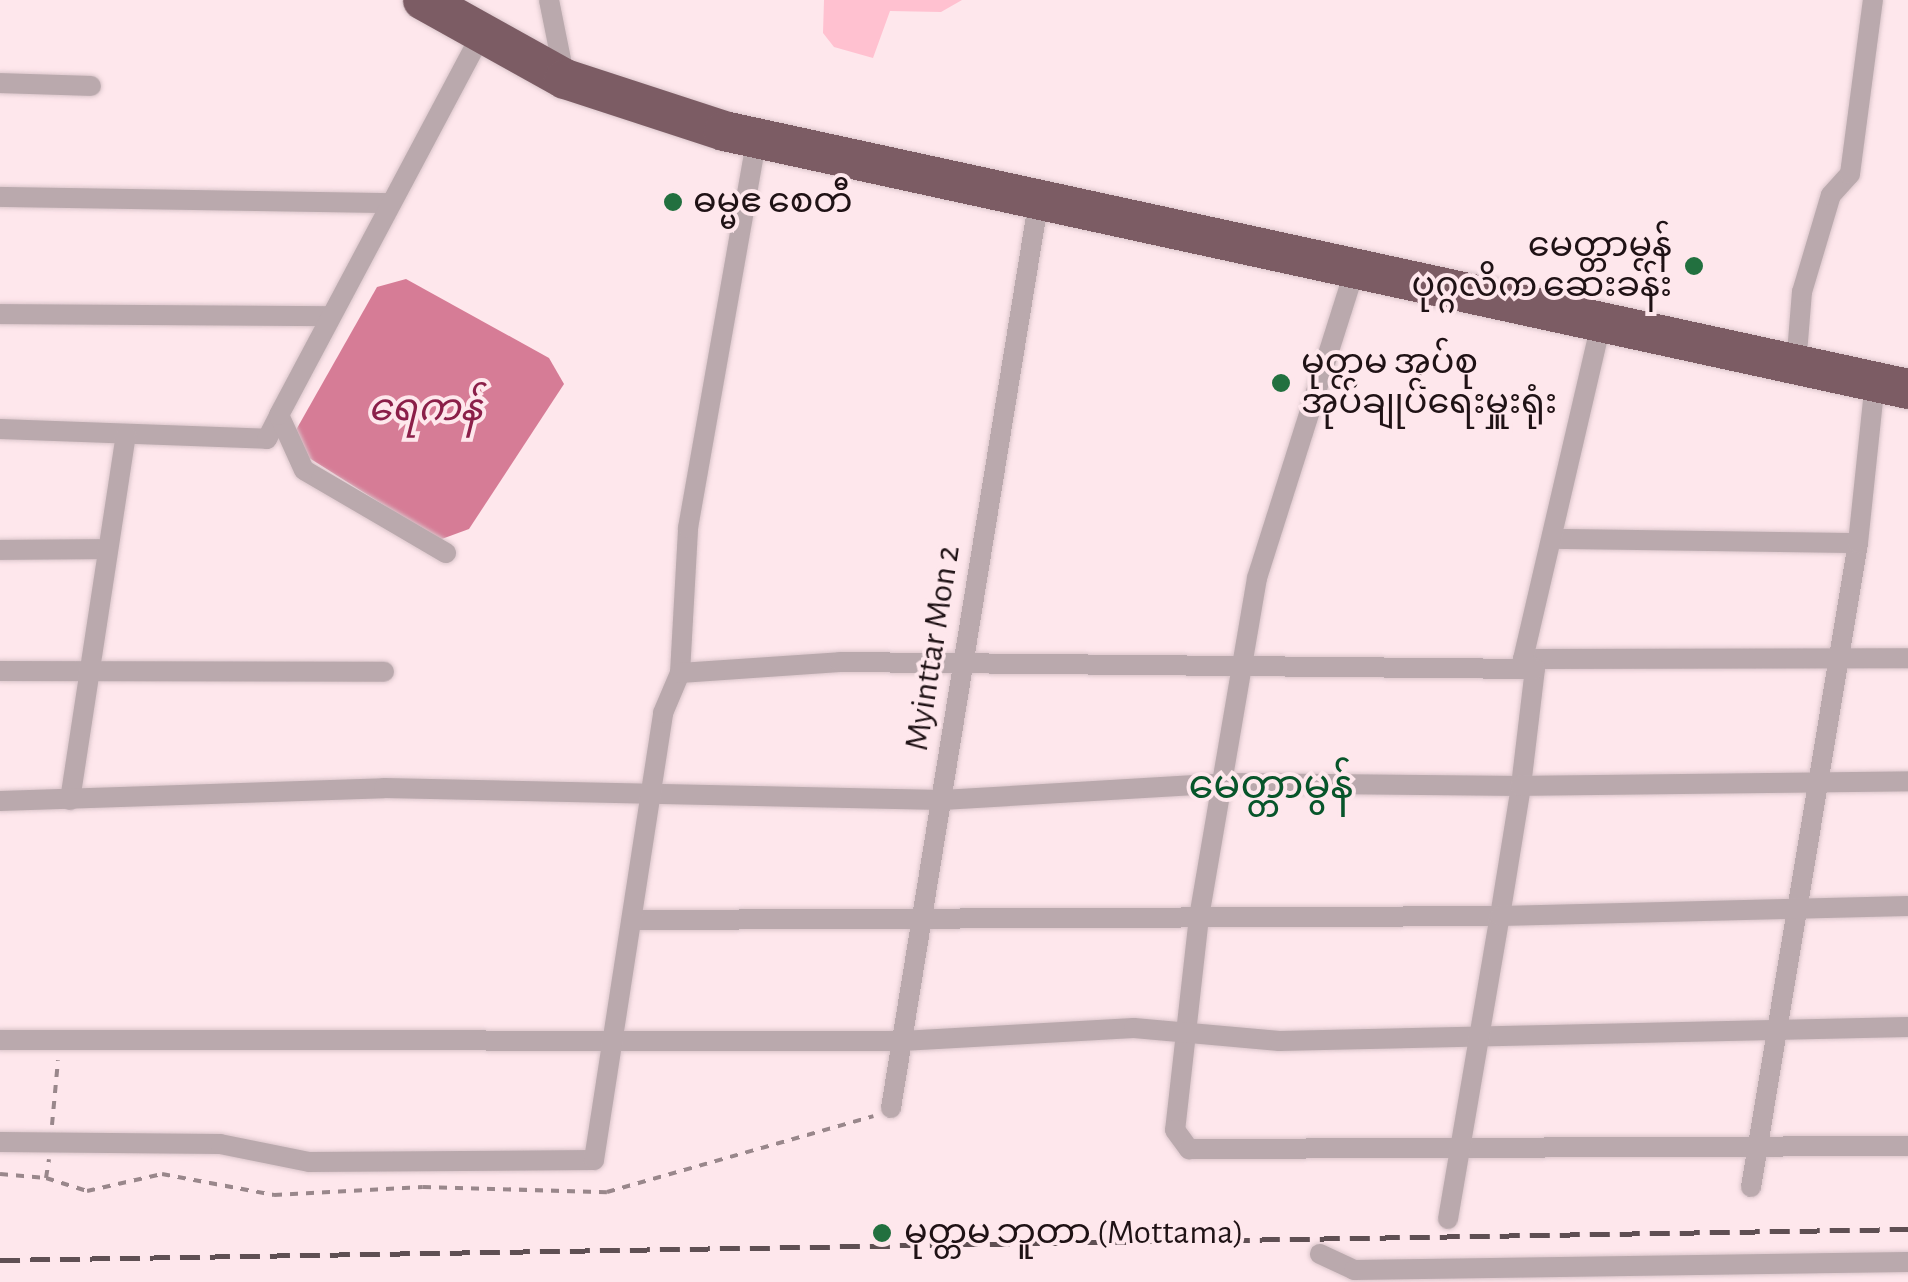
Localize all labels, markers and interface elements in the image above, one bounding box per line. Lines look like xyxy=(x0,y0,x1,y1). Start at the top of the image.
place label: ဓမ္မဧ စေတီ xyxy=(693,181,853,223)
marker: ဓမ္မဧ စေတီ xyxy=(662,191,684,213)
place label: မေတ္တာမွန် ပုဂ္ဂလိက ဆေးခန်း xyxy=(1412,225,1672,307)
marker: မေတ္တာမွန် ပုဂ္ဂလိက ဆေးခန်း xyxy=(1681,253,1707,279)
place label: မုတ္တမ အုပ်စု အုပ်ချုပ်ရေးမှူးရုံး xyxy=(1301,342,1557,424)
marker: မုတ္တမ အုပ်စု အုပ်ချုပ်ရေးမှူးရုံး xyxy=(1270,372,1292,394)
water label: ရေကန် xyxy=(368,387,482,433)
street label: Myinttar Mon 2 xyxy=(896,542,970,754)
district label: မေတ္တာမွန် xyxy=(1189,762,1353,810)
place label: မုတ္တမ ဘူတာ (Mottama) xyxy=(904,1212,1244,1254)
marker: မုတ္တမ ဘူတာ (Mottama) xyxy=(869,1220,895,1246)

